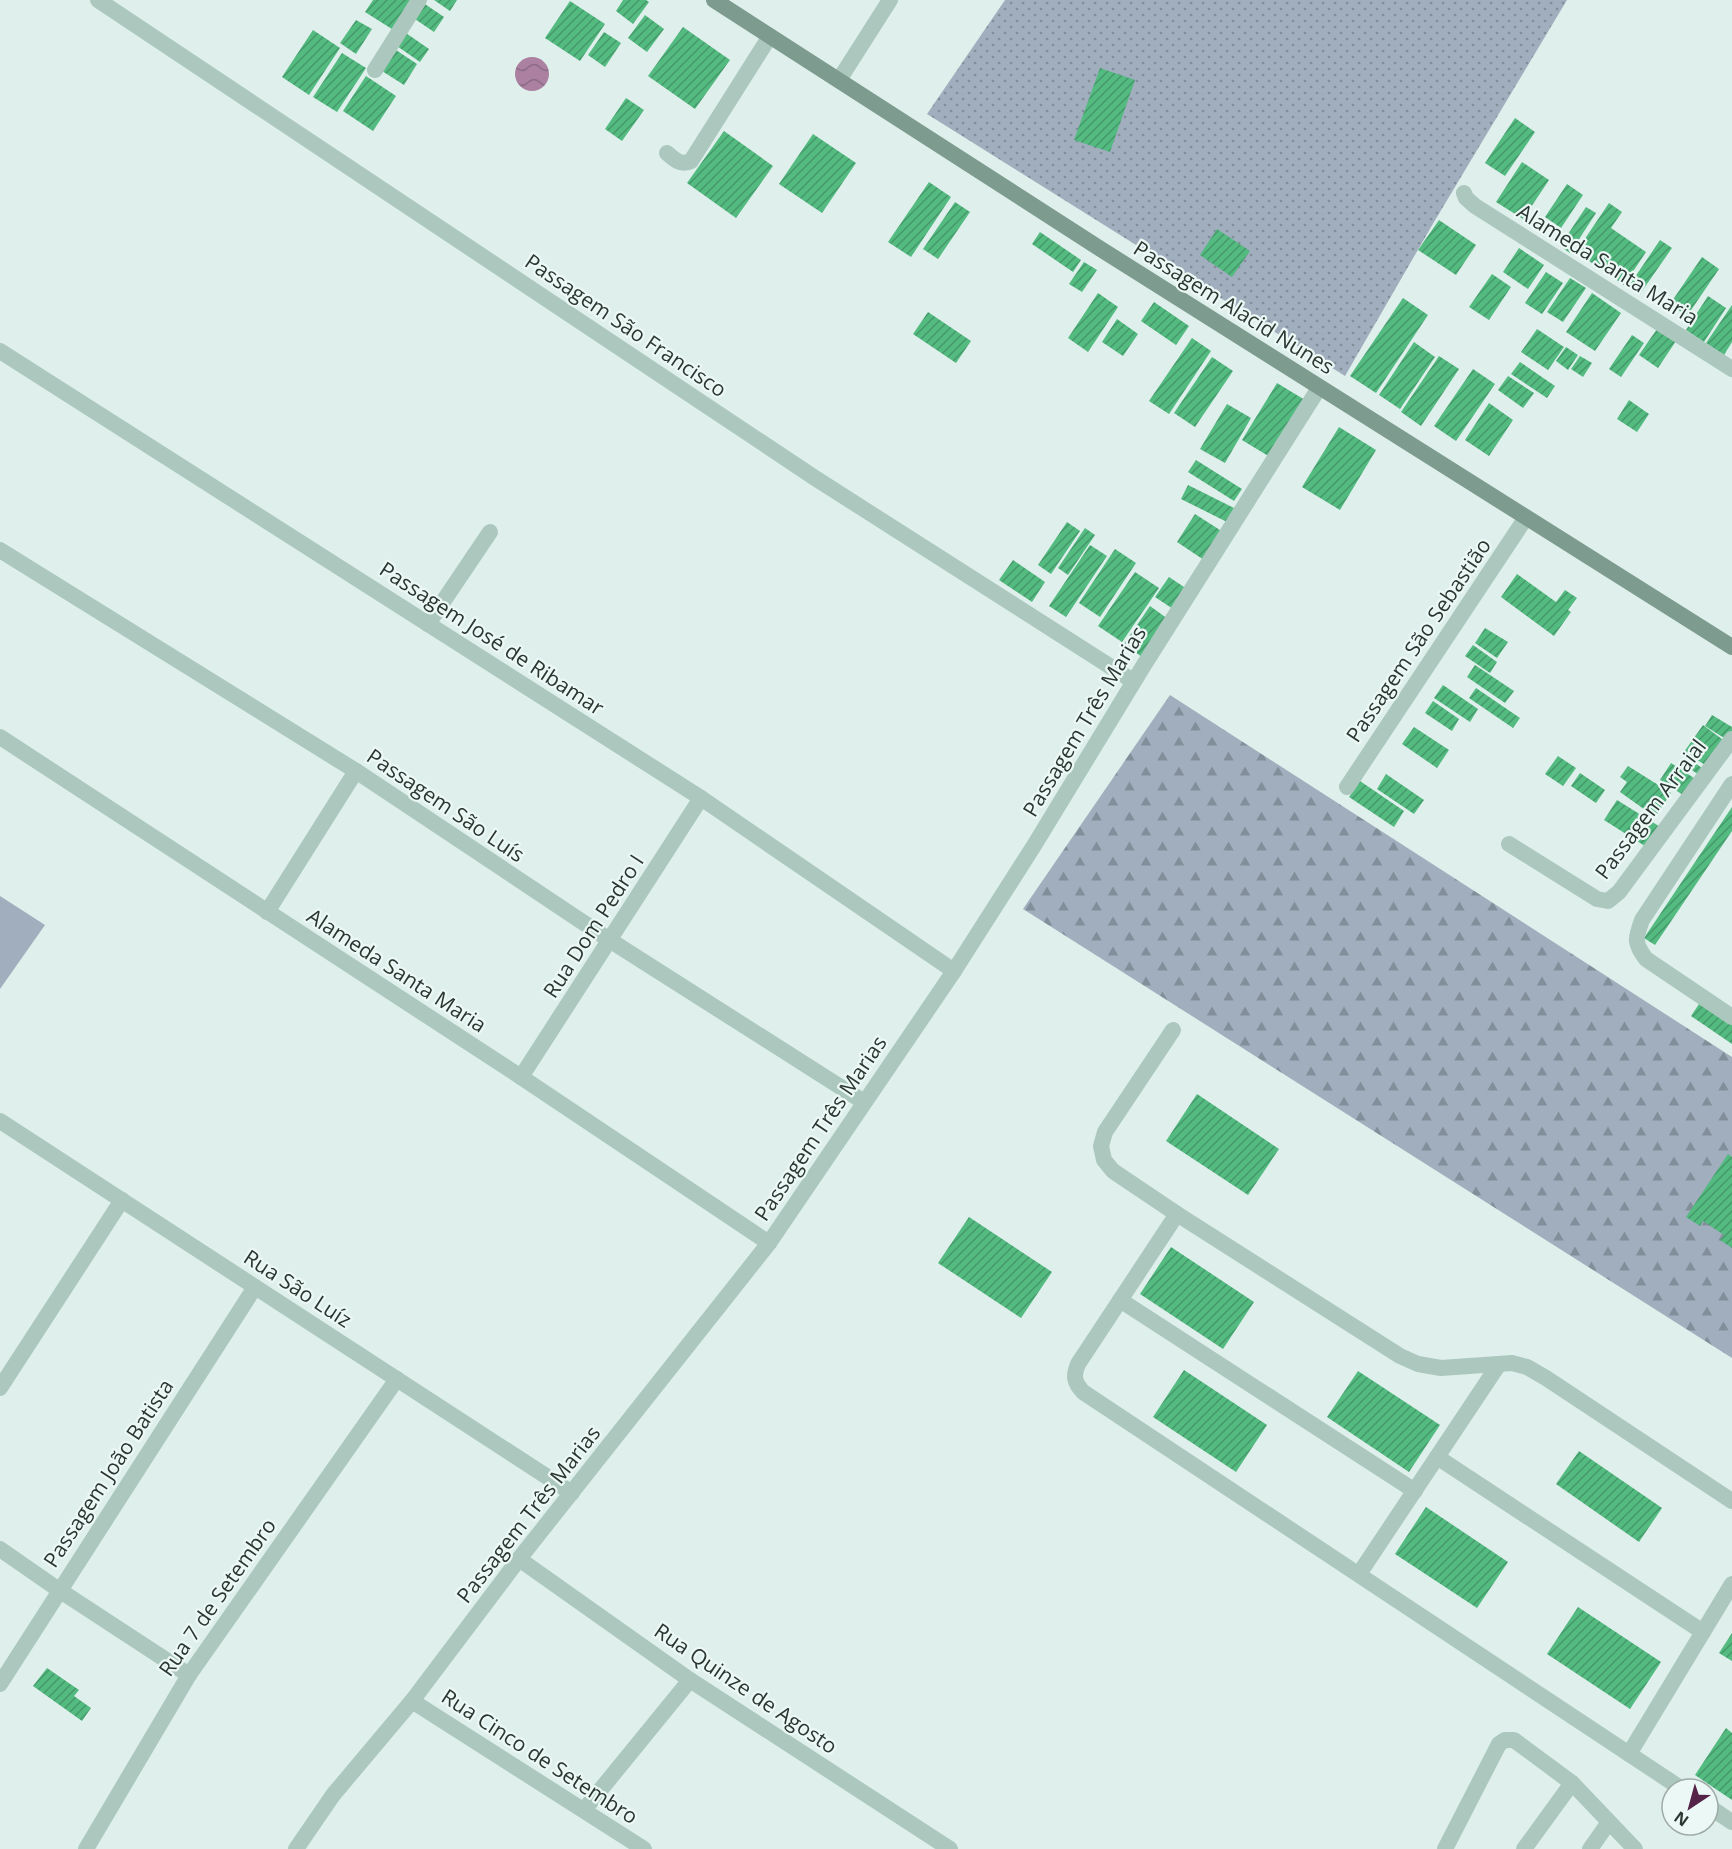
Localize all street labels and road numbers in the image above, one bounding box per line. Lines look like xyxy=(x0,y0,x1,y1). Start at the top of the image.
street label: Alameda Santa Maria xyxy=(1512,197,1704,331)
street label: Passagem Alacid Nunes xyxy=(1128,234,1340,380)
street label: Passagem São Francisco xyxy=(520,247,732,403)
street label: Passagem São Sebastião xyxy=(1339,533,1497,747)
street label: Passagem José de Ribamar xyxy=(374,555,610,721)
street label: Passagem Três Marias xyxy=(1016,621,1152,821)
street label: Passagem Arraial xyxy=(1588,733,1712,885)
street label: Passagem São Luís xyxy=(362,742,530,868)
street label: Rua Dom Pedro I xyxy=(536,849,650,1003)
street label: Alameda Santa Maria xyxy=(302,902,492,1038)
street label: Passagem Três Marias xyxy=(748,1030,892,1226)
street label: Rua São Luíz xyxy=(239,1243,357,1333)
street label: Passagem João Batista xyxy=(37,1373,179,1573)
street label: Passagem Três Marias xyxy=(450,1420,606,1608)
street label: Rua 7 de Setembro xyxy=(152,1513,282,1681)
street label: Rua Quinze de Agosto xyxy=(649,1616,843,1760)
street label: Rua Cinco de Setembro xyxy=(436,1682,644,1830)

